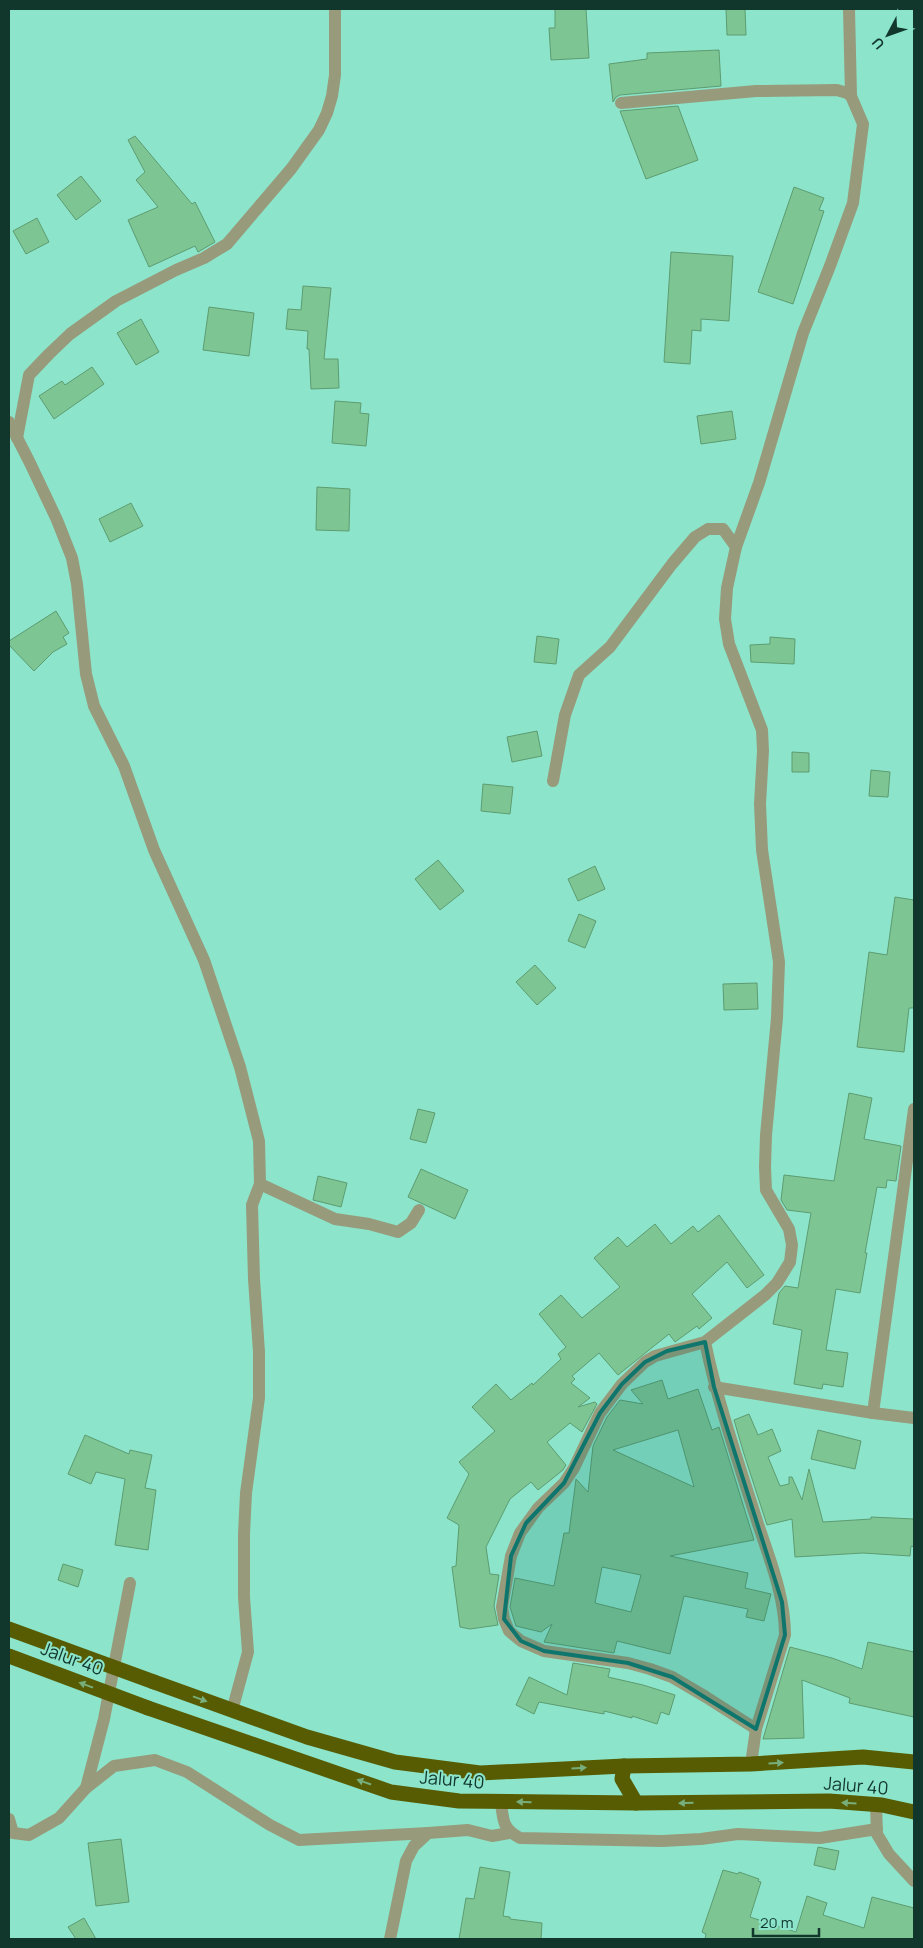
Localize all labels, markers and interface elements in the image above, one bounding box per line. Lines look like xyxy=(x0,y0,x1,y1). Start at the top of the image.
north arrow xyxy=(863,10,913,60)
text: U xyxy=(867,34,888,54)
street label: Jalur 40 xyxy=(38,1636,107,1680)
one-way arrow xyxy=(78,1681,93,1689)
one-way arrow xyxy=(193,1695,208,1703)
one-way arrow xyxy=(769,1758,785,1766)
street label: Jalur 40 xyxy=(419,1764,485,1794)
one-way arrow xyxy=(571,1764,587,1772)
street label: Jalur 40 xyxy=(823,1770,889,1800)
one-way arrow xyxy=(356,1778,371,1786)
one-way arrow xyxy=(516,1798,532,1806)
one-way arrow xyxy=(678,1799,694,1807)
one-way arrow xyxy=(841,1799,857,1807)
scale bar xyxy=(753,1906,819,1938)
text: 20 m xyxy=(760,1912,793,1933)

